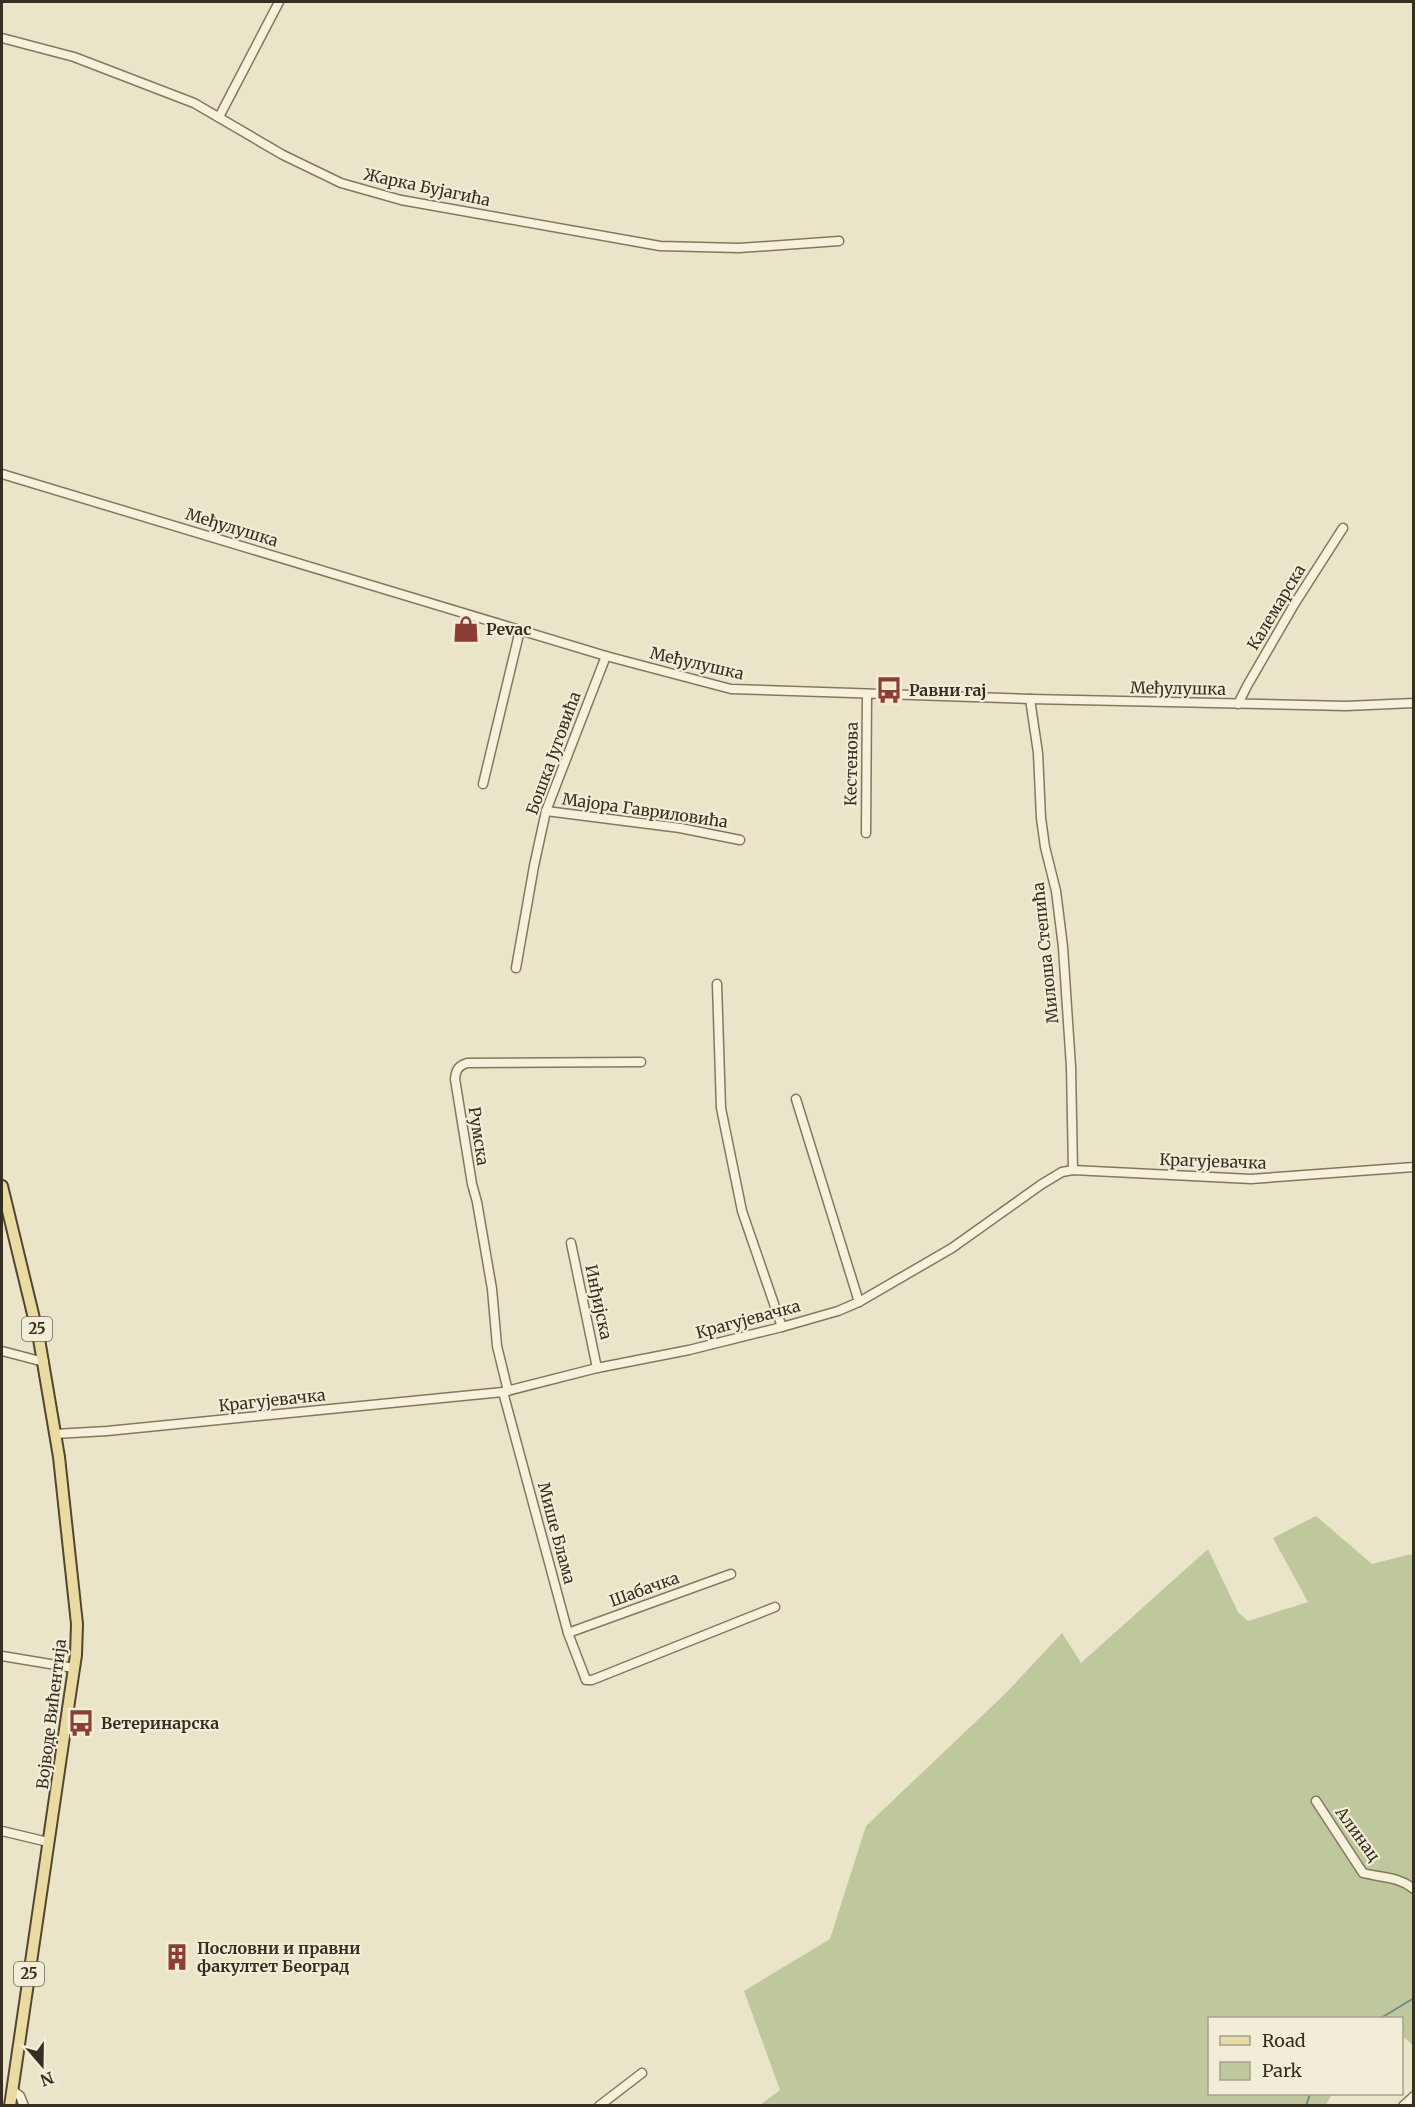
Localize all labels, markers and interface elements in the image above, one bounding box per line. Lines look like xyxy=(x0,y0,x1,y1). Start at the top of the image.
street label: Жарка Бујагића xyxy=(362,164,493,210)
street label: Међулушка xyxy=(183,503,281,551)
street label: Калемарска xyxy=(1243,560,1310,653)
shop icon: Pevac xyxy=(451,614,481,644)
place label: Pevac xyxy=(486,619,531,639)
street label: Међулушка xyxy=(648,642,746,684)
bus stop icon: Равни гај xyxy=(874,675,904,705)
street label: Међулушка xyxy=(1130,677,1227,699)
place label: Равни гај xyxy=(909,680,986,700)
street label: Бошка Југовића xyxy=(521,688,585,817)
street label: Кестенова xyxy=(840,721,862,806)
street label: Мајора Гавриловића xyxy=(561,788,730,832)
street label: Милоша Степића xyxy=(1028,881,1062,1025)
street label: Румска xyxy=(464,1105,494,1167)
street label: Крагујевачка xyxy=(1159,1149,1267,1173)
street label: Инђијска xyxy=(581,1263,617,1342)
street label: Крагујевачка xyxy=(694,1295,803,1343)
road number: 25 xyxy=(22,1317,52,1341)
street label: Крагујевачка xyxy=(218,1384,327,1416)
street label: Мише Блама xyxy=(534,1480,580,1587)
street label: Шабачка xyxy=(606,1567,682,1611)
street label: Војводе Вићентија xyxy=(32,1637,70,1790)
bus stop icon: Ветеринарска xyxy=(66,1708,96,1738)
place label: Ветеринарска xyxy=(101,1713,219,1733)
street label: Алинац xyxy=(1331,1802,1385,1865)
place label: Пословни и правни факултет Београд xyxy=(197,1938,361,1976)
building icon: Пословни и правни факултет Београд xyxy=(162,1942,192,1972)
road number: 25 xyxy=(14,1962,44,1986)
legend xyxy=(1208,2017,1403,2095)
text: Road xyxy=(1262,2029,1306,2052)
north arrow xyxy=(12,2035,72,2095)
text: Park xyxy=(1262,2059,1303,2082)
text: N xyxy=(37,2068,56,2091)

